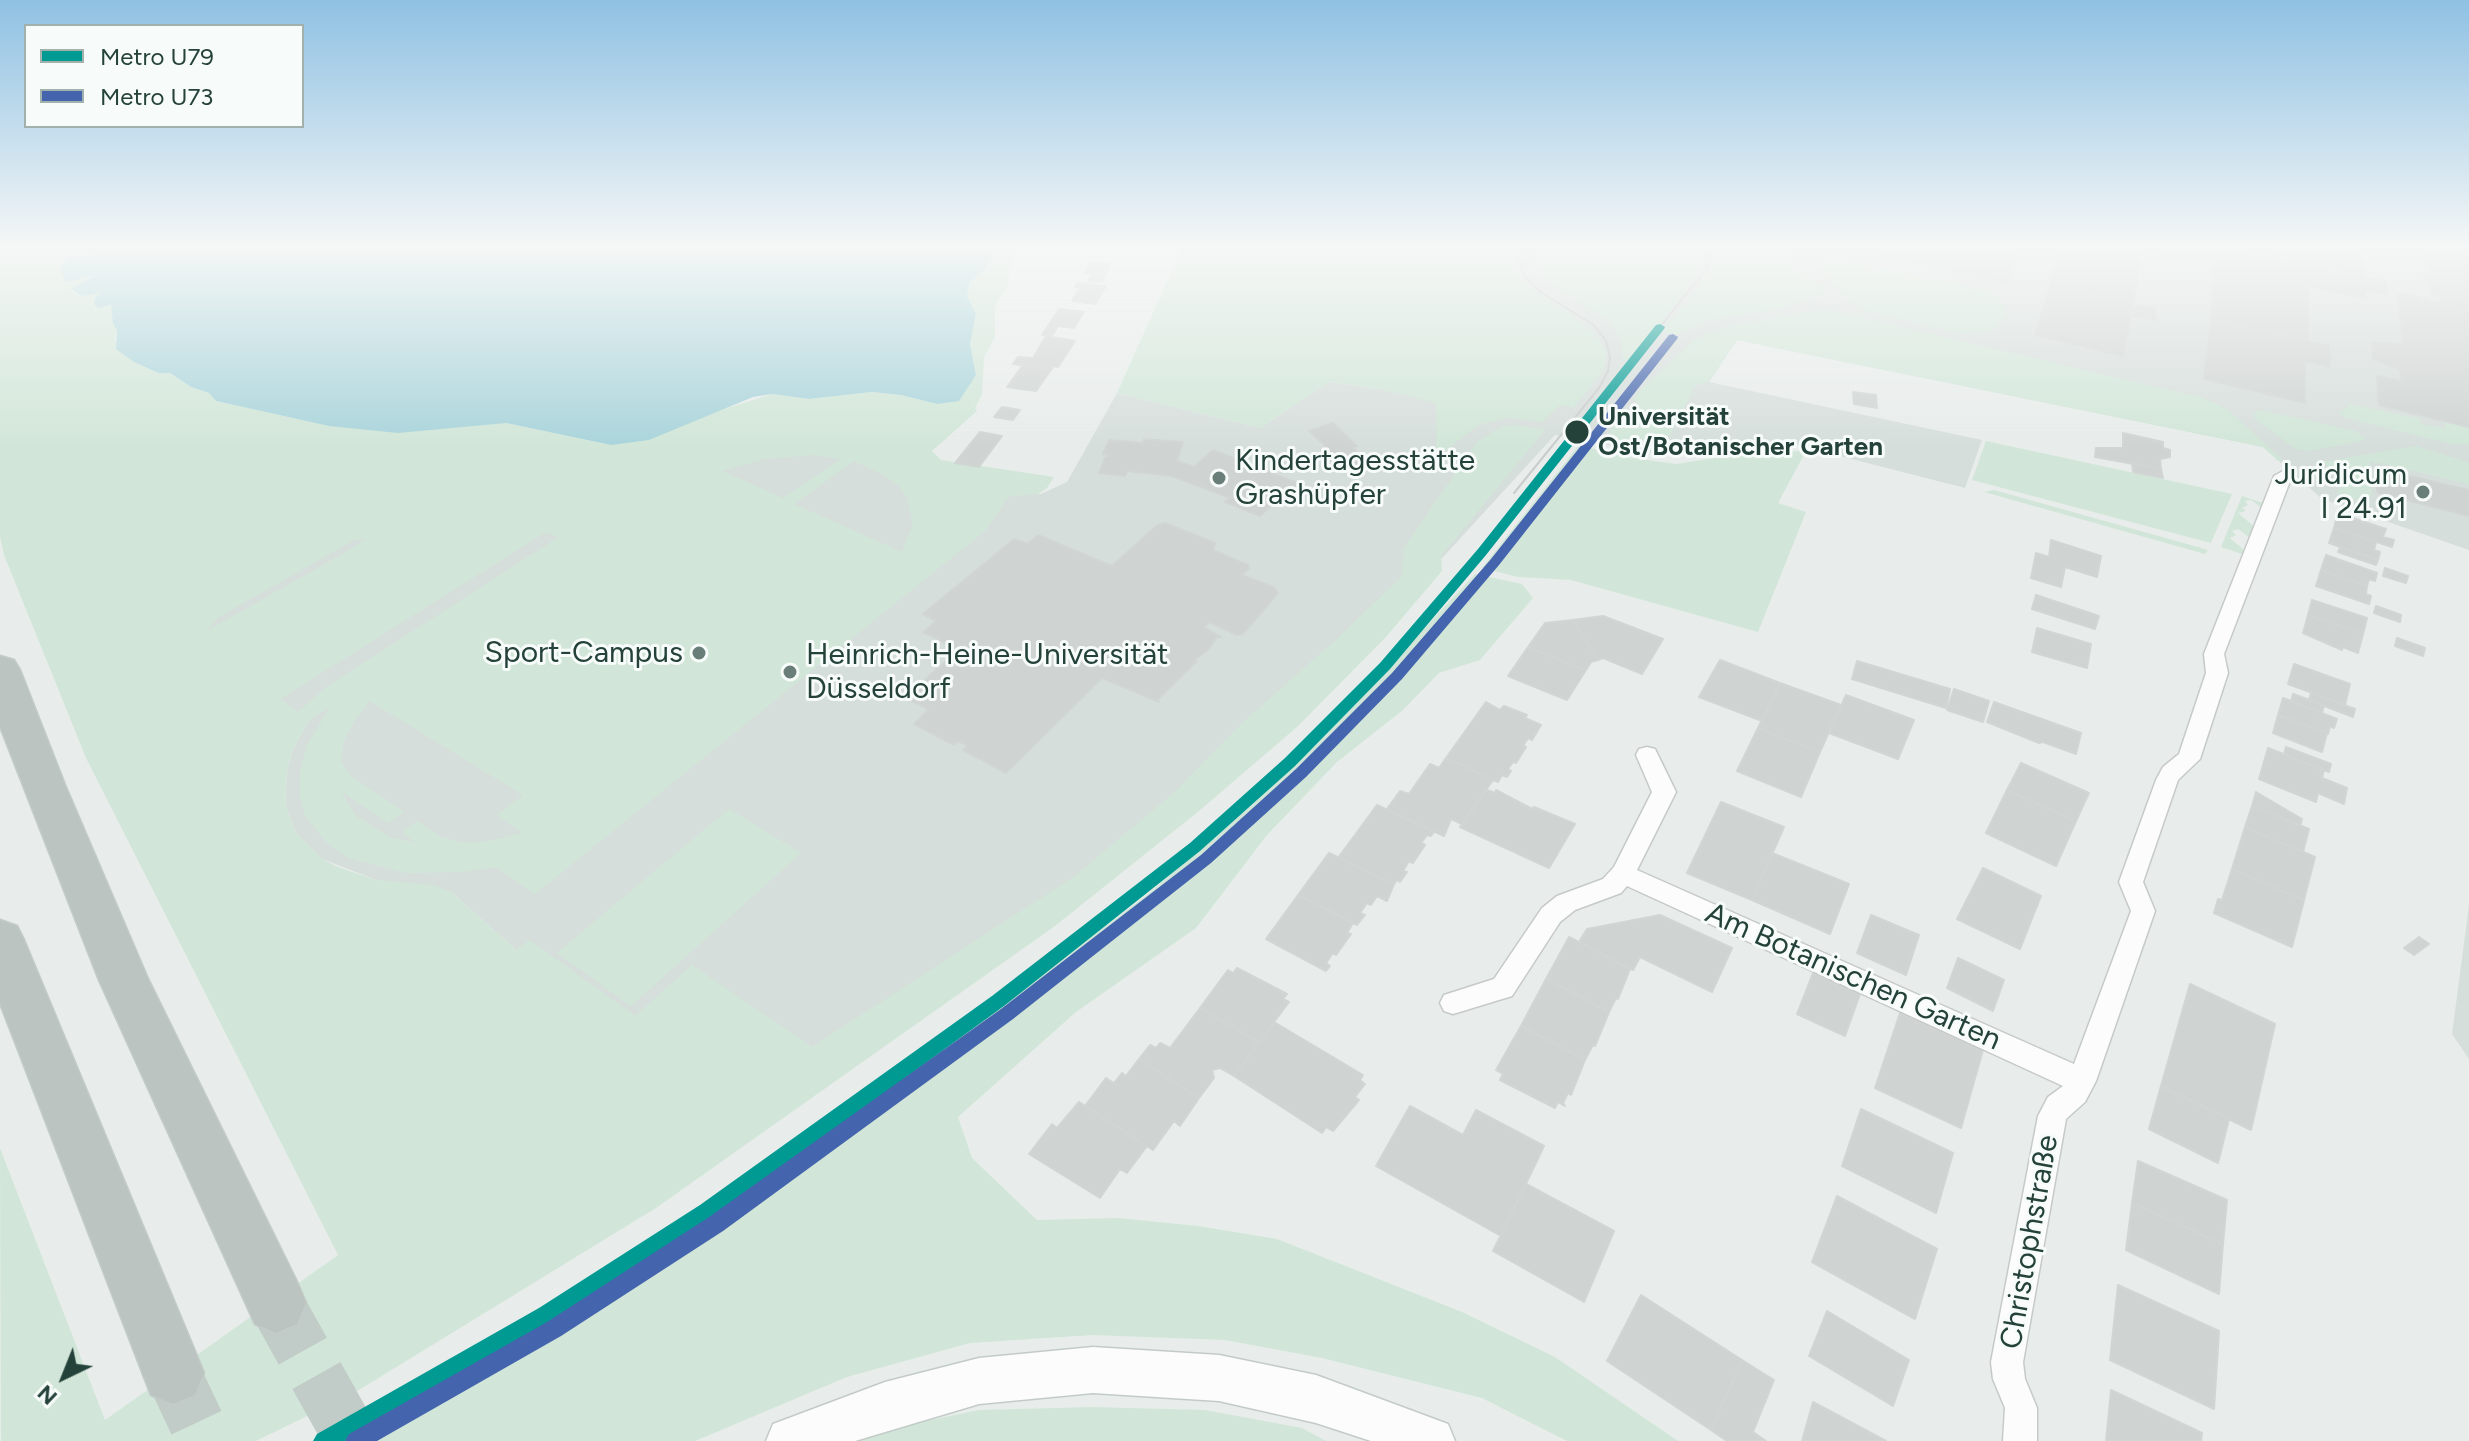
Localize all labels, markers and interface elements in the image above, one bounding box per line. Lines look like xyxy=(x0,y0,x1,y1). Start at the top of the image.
legend xyxy=(24,24,304,128)
text: Metro U79 xyxy=(100,42,214,71)
text: Metro U73 xyxy=(100,82,213,111)
place label: Universität Ost/Botanischer Garten xyxy=(1598,401,1883,462)
marker: Universität Ost/Botanischer Garten xyxy=(1563,418,1591,446)
place label: Kindertagesstätte Grashüpfer xyxy=(1235,443,1475,514)
place label: Juridicum I 24.91 xyxy=(2275,457,2407,528)
marker: Kindertagesstätte Grashüpfer xyxy=(1210,469,1228,487)
marker: Juridicum I 24.91 xyxy=(2414,483,2432,501)
place label: Sport-Campus xyxy=(485,635,683,671)
place label: Heinrich-Heine-Universität Düsseldorf xyxy=(806,637,1168,708)
marker: Sport-Campus xyxy=(690,644,708,662)
marker: Heinrich-Heine-Universität Düsseldorf xyxy=(781,663,799,681)
street label: Am Botanischen Garten xyxy=(1700,896,2006,1058)
street label: Christophstraße xyxy=(1993,1132,2067,1352)
north arrow xyxy=(24,1337,104,1417)
text: N xyxy=(32,1379,63,1411)

